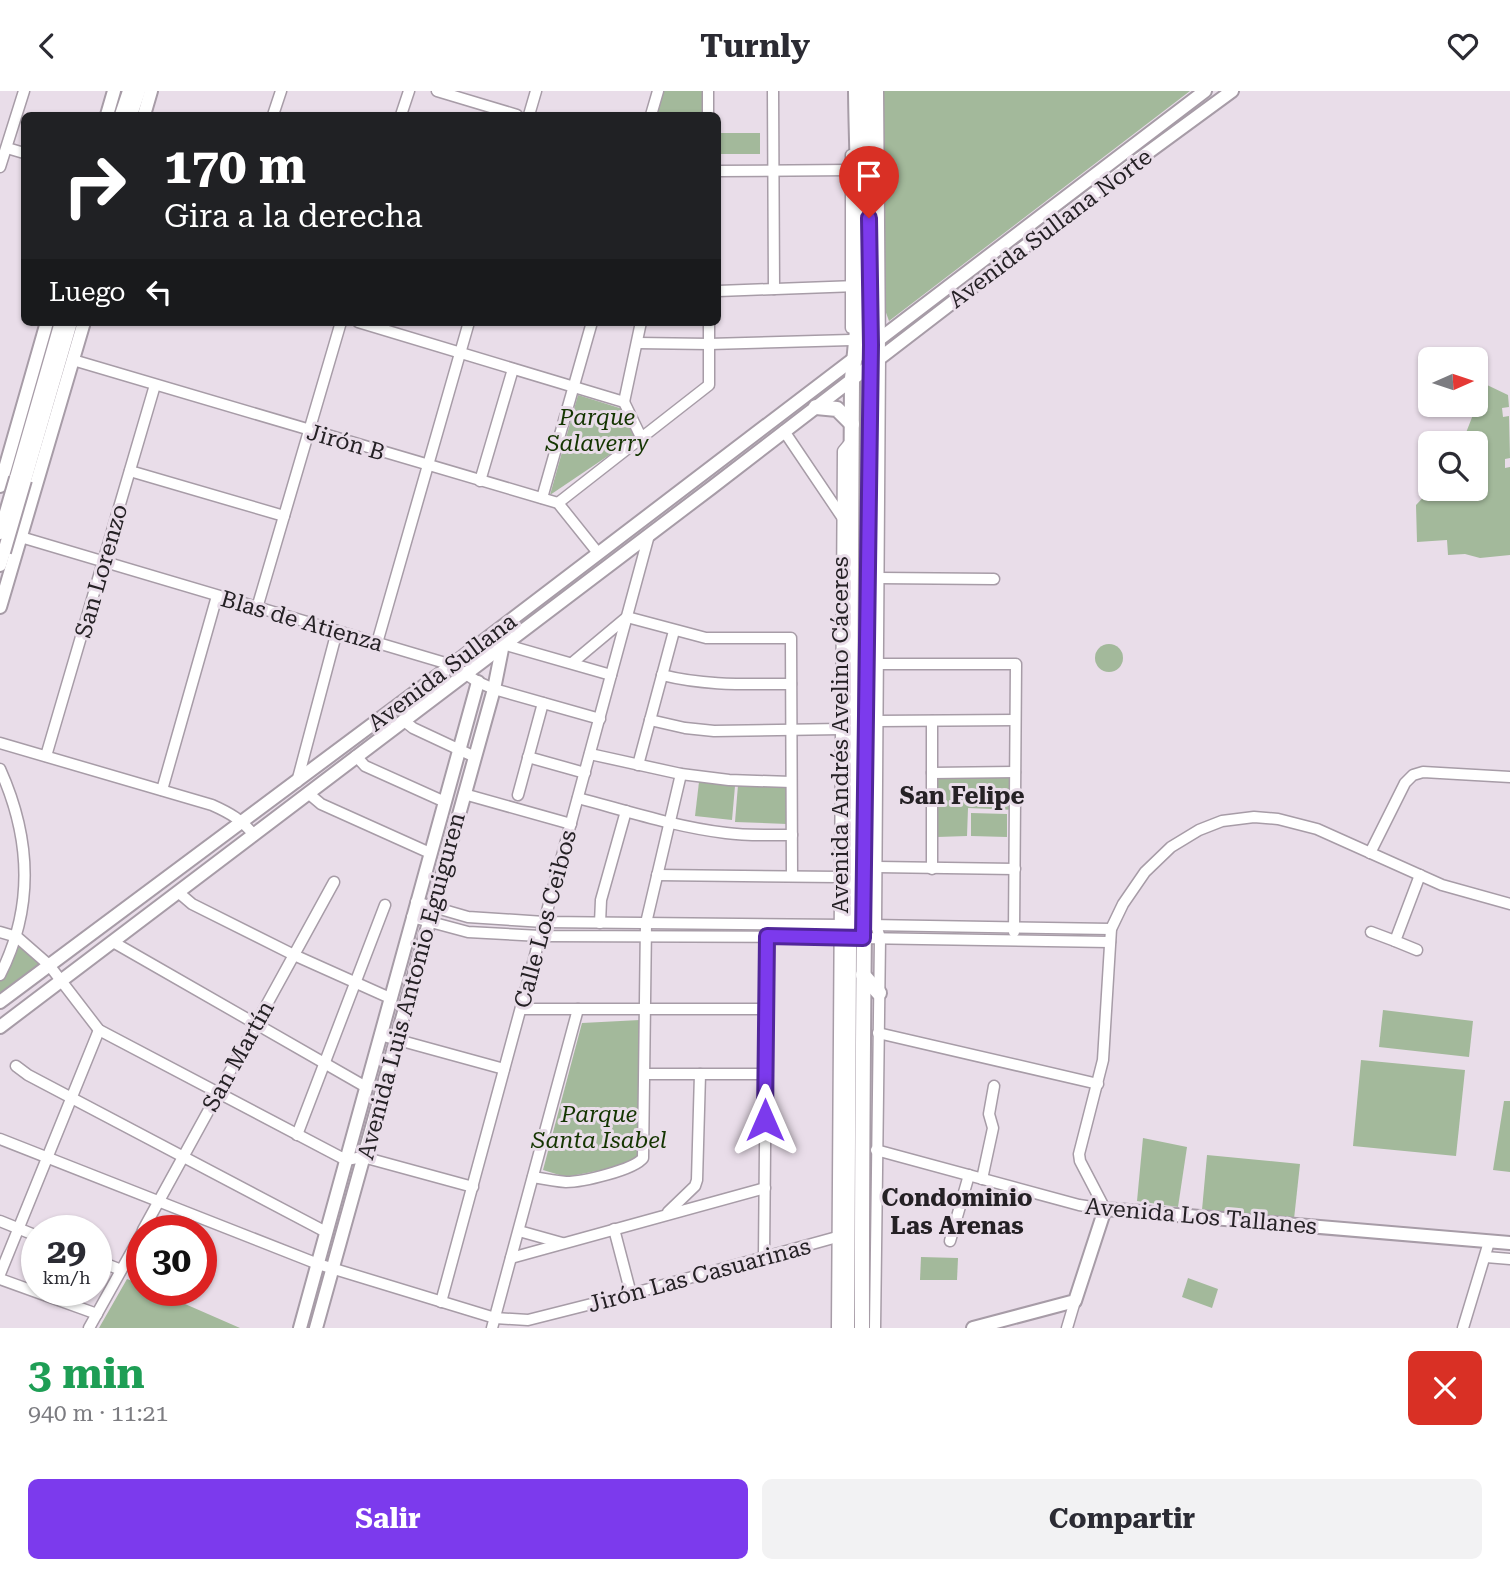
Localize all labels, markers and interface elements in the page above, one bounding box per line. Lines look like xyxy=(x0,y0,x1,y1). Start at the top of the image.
icon: back xyxy=(28,27,66,65)
text: Turnly xyxy=(700,27,810,65)
icon: heart xyxy=(1444,27,1482,65)
text: 170 m xyxy=(164,138,306,195)
icon: right xyxy=(49,140,140,231)
street label: Avenida Sullana Norte xyxy=(943,143,1157,314)
pin xyxy=(839,146,899,218)
icon: arrive xyxy=(850,157,888,195)
text: Gira a la derecha xyxy=(164,197,423,235)
icon: left xyxy=(140,273,178,311)
text: Luego xyxy=(49,277,126,307)
north arrow xyxy=(1418,347,1488,417)
map controls xyxy=(1418,347,1488,501)
park label: Parque Salaverry xyxy=(544,404,650,457)
street label: Jirón B xyxy=(304,419,388,466)
button: search xyxy=(1418,431,1488,501)
street label: San Lorenzo xyxy=(70,501,133,641)
street label: Avenida Andrés Avelino Cáceres xyxy=(827,556,854,914)
street label: Blas de Atienza xyxy=(218,585,387,658)
street label: Avenida Sullana xyxy=(363,608,522,737)
district label: San Felipe xyxy=(899,782,1025,810)
street label: Avenida Luis Antonio Eguiguren xyxy=(352,810,471,1163)
street label: Calle Los Ceibos xyxy=(509,827,582,1011)
street label: San Martín xyxy=(197,996,280,1116)
position arrow xyxy=(728,1083,802,1157)
park label: Parque Santa Isabel xyxy=(530,1101,667,1154)
district label: Condominio Las Arenas xyxy=(882,1184,1032,1240)
street label: Avenida Los Tallanes xyxy=(1084,1193,1318,1240)
speed limit sign: 30 xyxy=(126,1215,217,1306)
text: 29 xyxy=(47,1231,86,1272)
street label: Jirón Las Casuarinas xyxy=(585,1233,814,1318)
text: km/h xyxy=(42,1267,91,1288)
text: 3 min xyxy=(28,1349,145,1398)
button: close xyxy=(1408,1351,1482,1425)
text: 940 m · 11:21 xyxy=(28,1400,168,1427)
button: Salir xyxy=(28,1479,748,1559)
button: Compartir xyxy=(762,1479,1482,1559)

